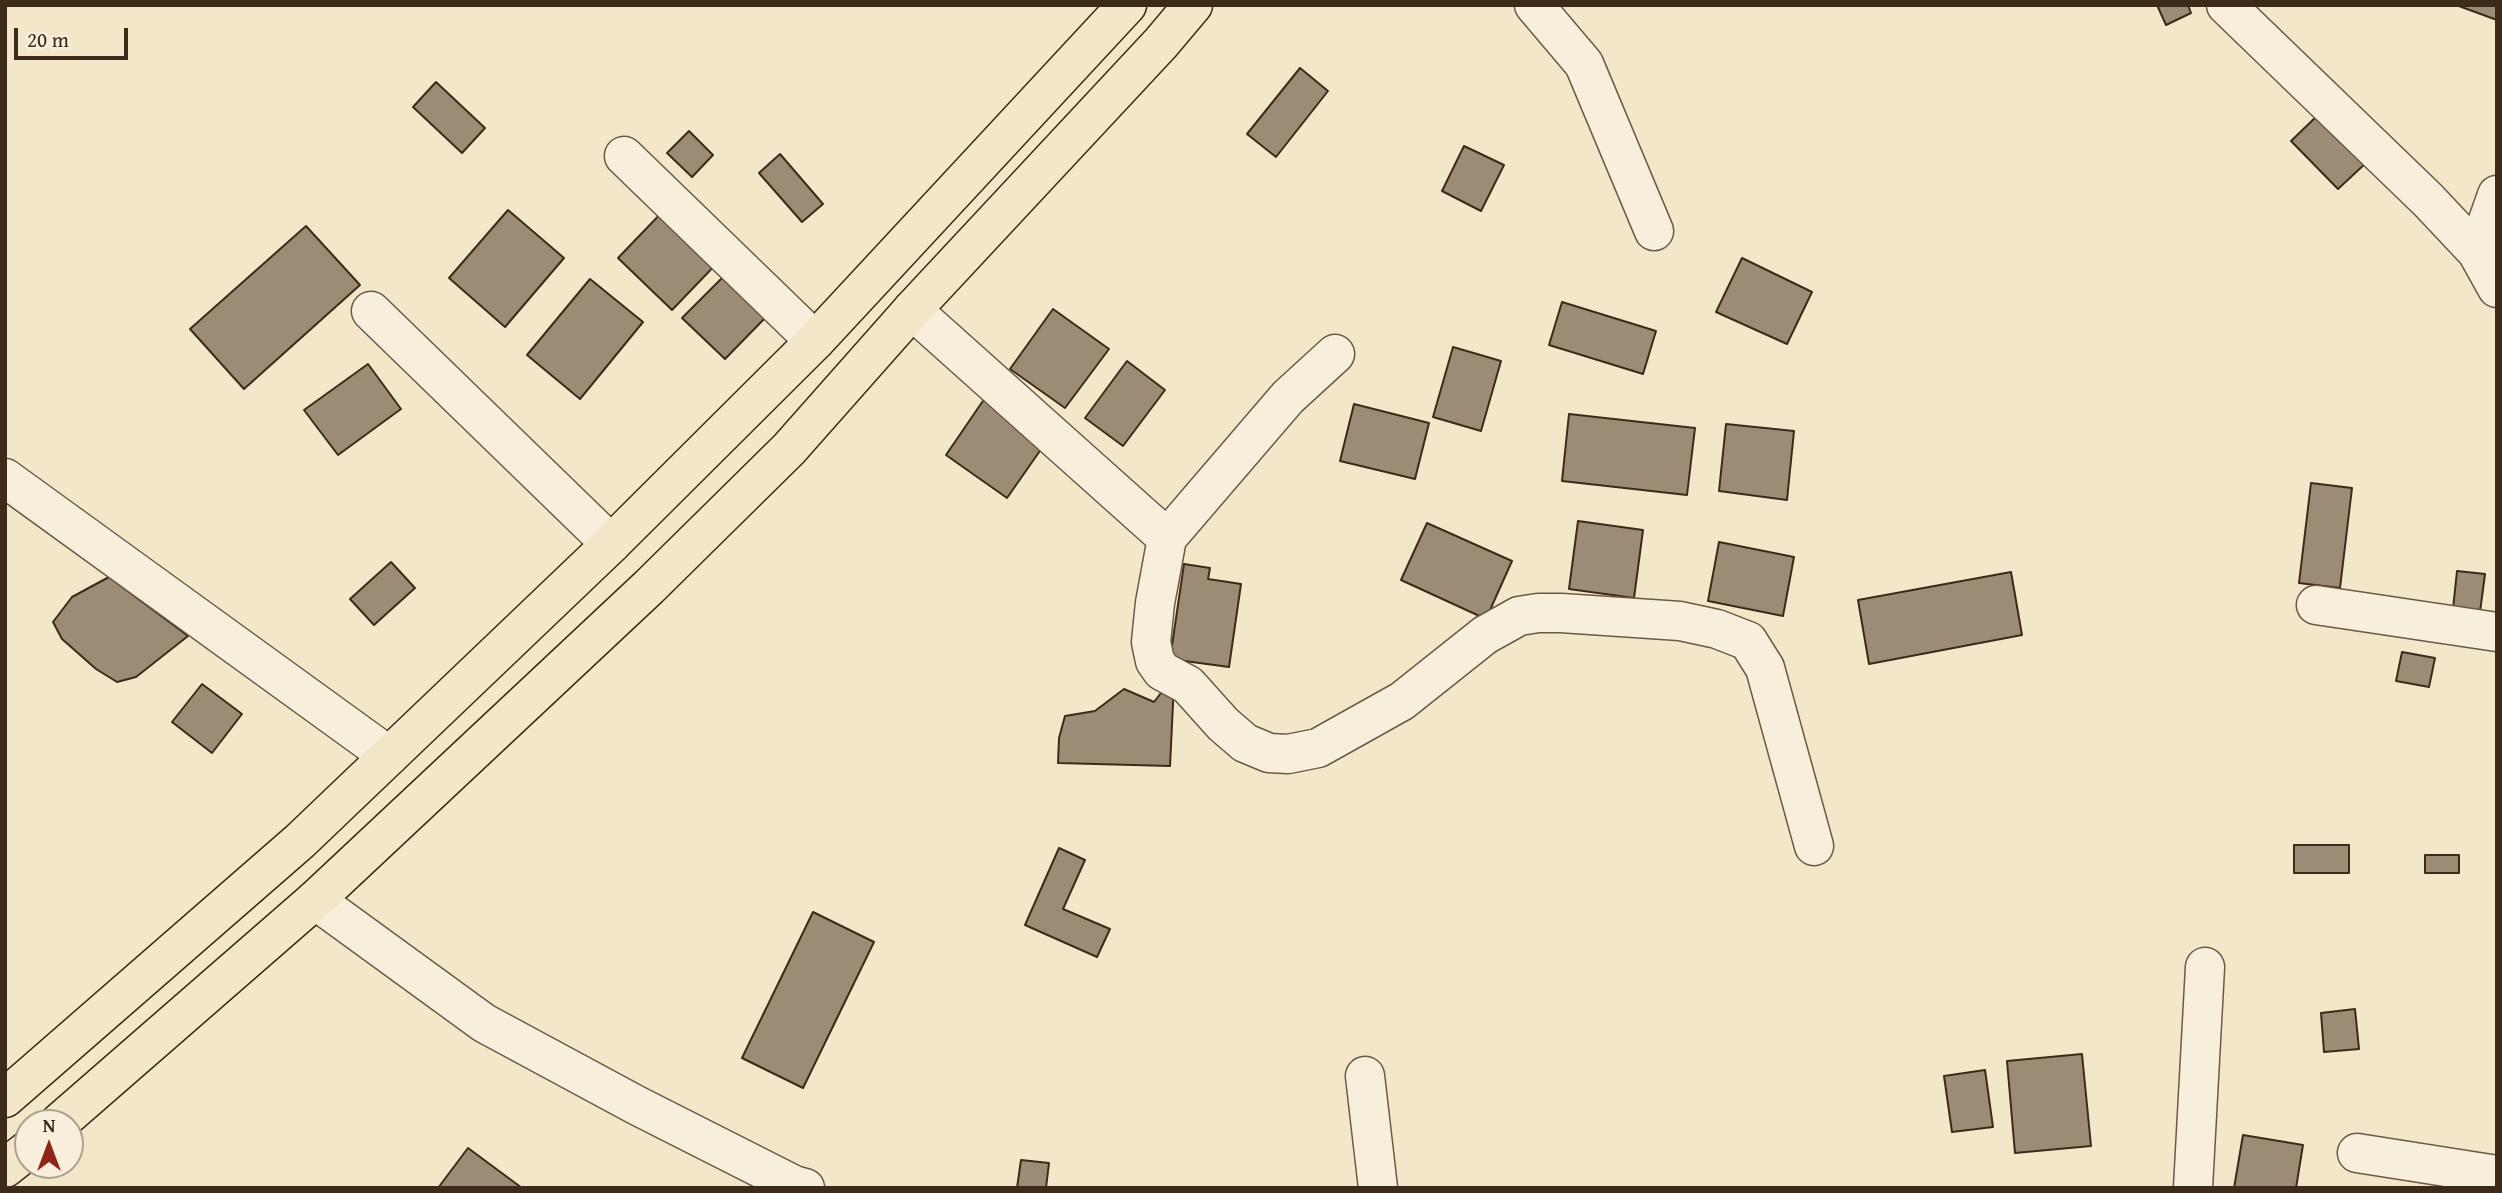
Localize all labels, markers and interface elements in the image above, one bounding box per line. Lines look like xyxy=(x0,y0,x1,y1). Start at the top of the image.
scale bar xyxy=(18,14,131,58)
text: 20 m xyxy=(27,24,69,55)
north arrow xyxy=(14,1109,84,1179)
text: N xyxy=(43,1111,55,1139)

